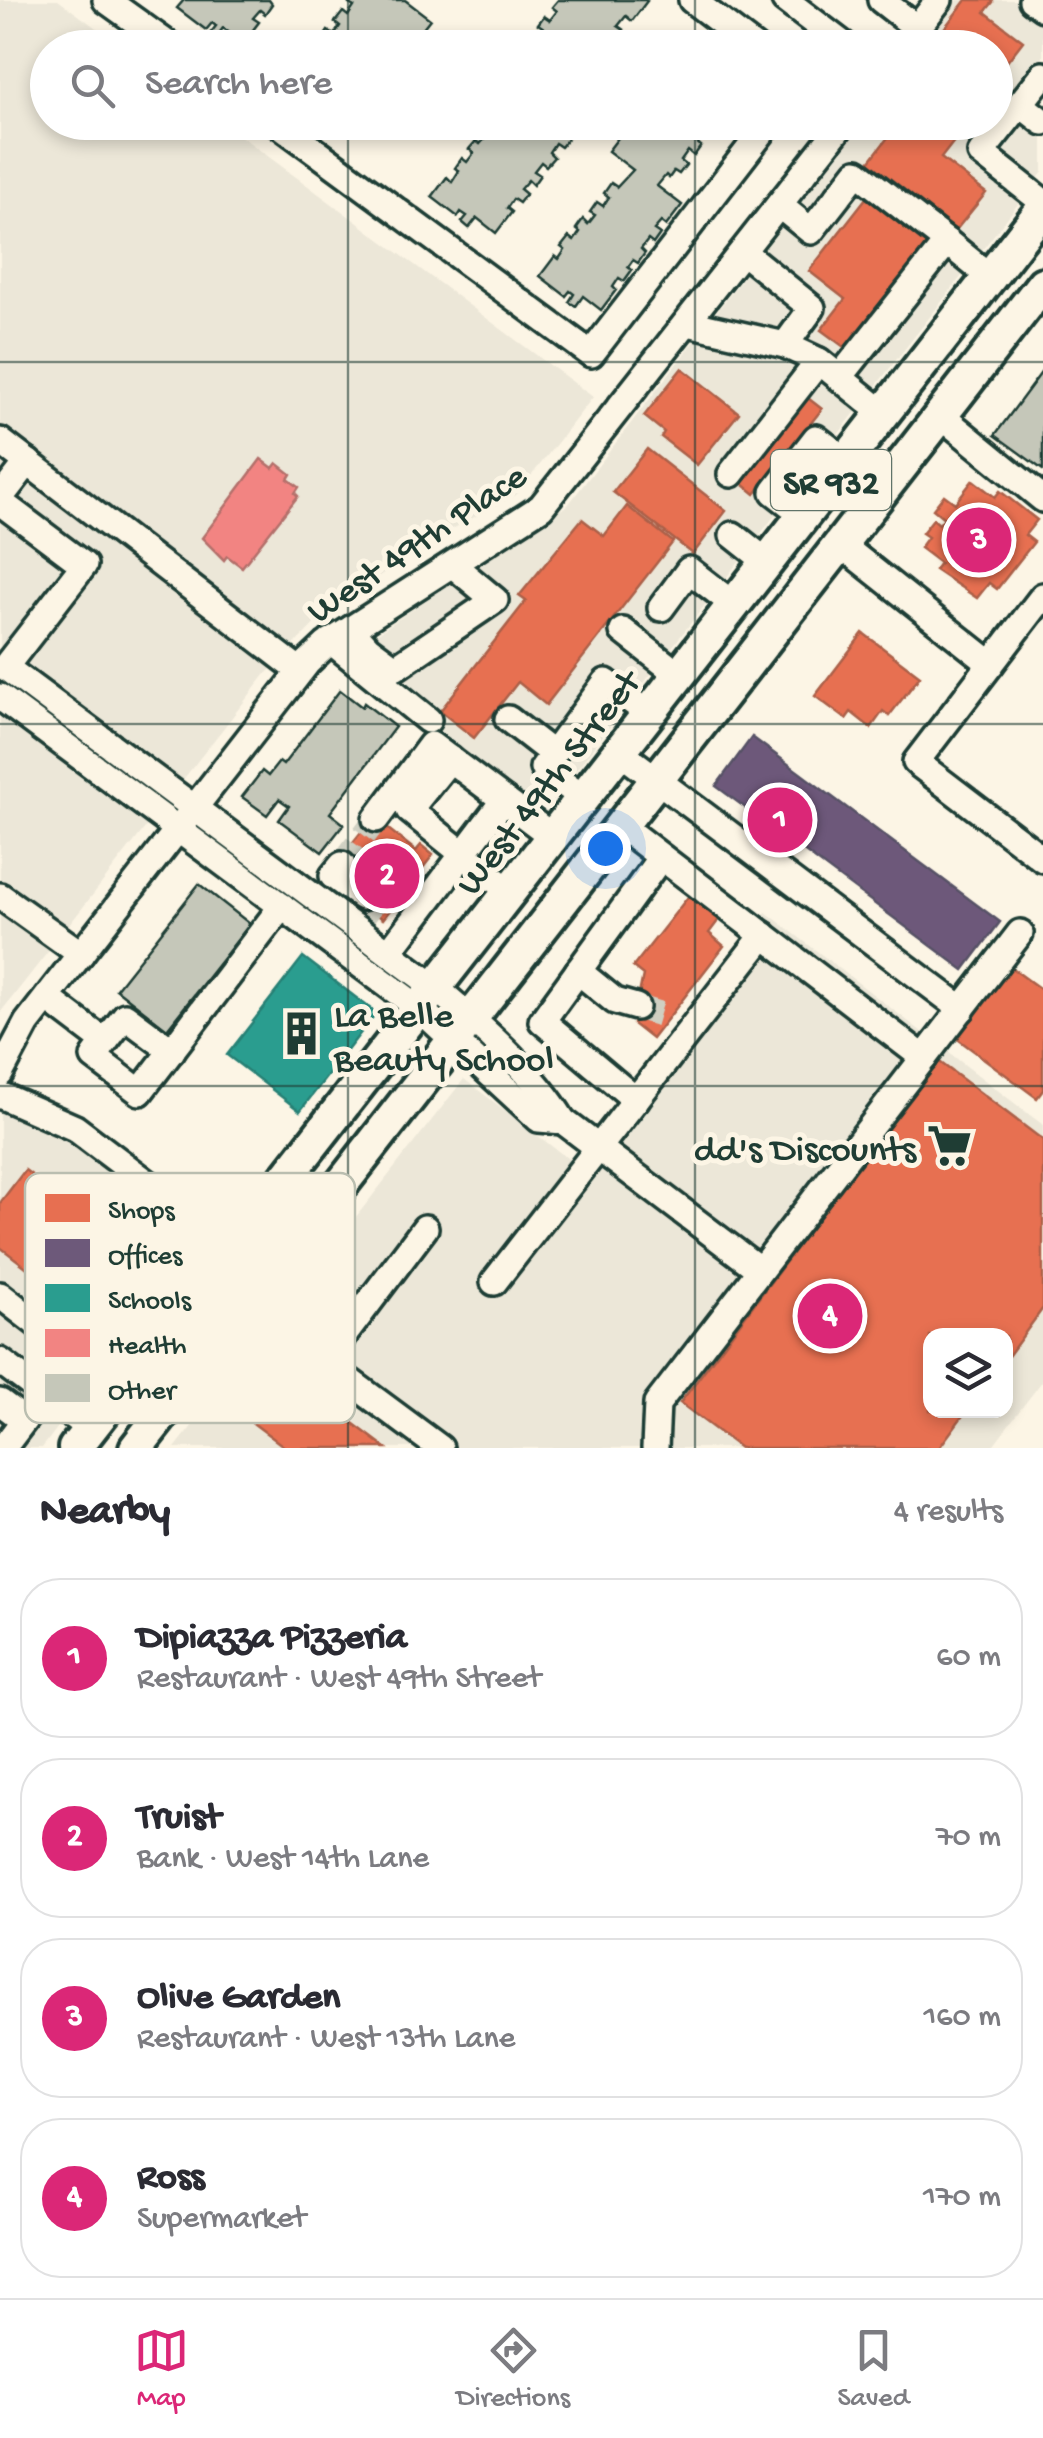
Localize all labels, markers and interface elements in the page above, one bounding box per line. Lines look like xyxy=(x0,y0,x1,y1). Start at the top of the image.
search box xyxy=(30,30,1013,140)
icon: search xyxy=(65,58,120,113)
text: Search here xyxy=(145,63,332,107)
road number: SR 932 xyxy=(771,450,891,510)
street label: West 49th Place xyxy=(300,456,537,636)
pin: 3 xyxy=(946,502,1012,578)
street label: West 49th Street xyxy=(449,661,654,906)
pin: 1 xyxy=(748,782,812,858)
your location xyxy=(580,823,631,874)
pin: 2 xyxy=(354,838,420,914)
place label: La Belle Beauty School xyxy=(333,996,554,1084)
building icon: La Belle Beauty School xyxy=(277,1010,325,1058)
supermarket icon: dd's Discounts xyxy=(925,1122,973,1170)
place label: dd's Discounts xyxy=(694,1130,917,1174)
legend xyxy=(25,1173,355,1423)
text: Shops xyxy=(108,1196,175,1229)
text: Offices xyxy=(108,1241,183,1274)
pin: 4 xyxy=(798,1278,862,1354)
text: Schools xyxy=(108,1286,192,1319)
map controls xyxy=(923,1328,1013,1418)
button: layers xyxy=(923,1328,1013,1418)
text: Health xyxy=(108,1331,187,1364)
text: Other xyxy=(108,1376,178,1409)
text: Nearby xyxy=(40,1489,170,1538)
text: 4 results xyxy=(894,1494,1003,1532)
text: Dipiazza Pizzeria xyxy=(137,1617,407,1661)
text: 1 xyxy=(68,1639,81,1677)
text: 60 m xyxy=(936,1639,1001,1677)
text: Restaurant · West 49th Street xyxy=(137,1661,541,1699)
text: Truist xyxy=(137,1797,221,1841)
text: 2 xyxy=(67,1819,82,1857)
text: 70 m xyxy=(936,1819,1001,1857)
text: Bank · West 14th Lane xyxy=(137,1841,429,1879)
text: Olive Garden xyxy=(137,1977,340,2021)
text: 3 xyxy=(66,1999,83,2037)
text: 160 m xyxy=(923,1999,1001,2037)
text: Restaurant · West 13th Lane xyxy=(137,2021,515,2059)
text: Ross xyxy=(137,2157,205,2201)
text: 4 xyxy=(67,2179,82,2217)
text: 170 m xyxy=(923,2179,1001,2217)
text: Supermarket xyxy=(137,2201,306,2239)
tab: Map xyxy=(134,2323,189,2416)
tab: Directions xyxy=(456,2323,570,2416)
tab: Saved xyxy=(837,2323,909,2416)

